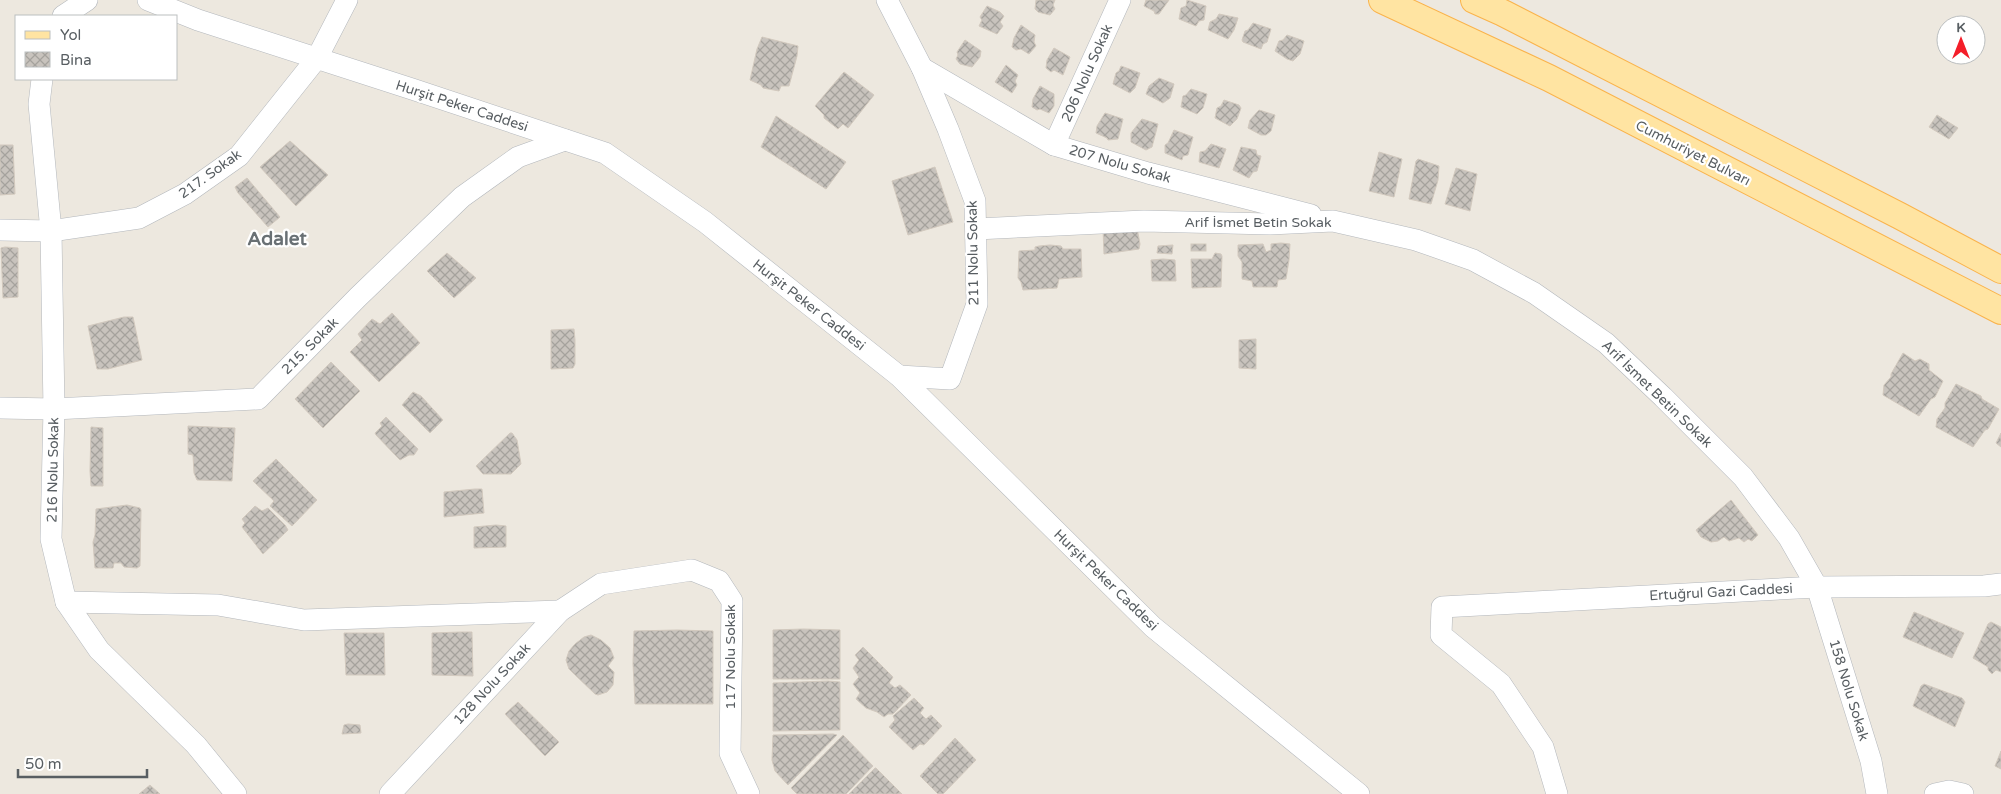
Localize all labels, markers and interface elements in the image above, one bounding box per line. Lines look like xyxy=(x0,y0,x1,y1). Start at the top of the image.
legend xyxy=(15,15,178,80)
north arrow xyxy=(1936,15,1986,65)
text: K xyxy=(1956,19,1966,36)
street label: 206 Nolu Sokak xyxy=(1058,21,1116,125)
text: Yol xyxy=(60,26,81,44)
text: Bina xyxy=(60,51,92,69)
street label: Hurşit Peker Caddesi xyxy=(394,77,530,135)
street label: Cumhuriyet Bulvarı xyxy=(1633,117,1753,189)
street label: 207 Nolu Sokak xyxy=(1067,141,1173,187)
street label: 217. Sokak xyxy=(175,145,245,202)
street label: 211 Nolu Sokak xyxy=(964,200,982,306)
street label: Arif İsmet Betin Sokak xyxy=(1184,214,1332,231)
district label: Adalet xyxy=(247,228,307,250)
street label: Hurşit Peker Caddesi xyxy=(749,256,869,354)
street label: 215. Sokak xyxy=(278,314,342,378)
street label: Arif İsmet Betin Sokak xyxy=(1598,337,1716,451)
street label: 216 Nolu Sokak xyxy=(44,417,62,523)
street label: Hurşit Peker Caddesi xyxy=(1050,526,1162,634)
street label: Ertuğrul Gazi Caddesi xyxy=(1649,580,1793,604)
street label: 117 Nolu Sokak xyxy=(722,604,739,710)
street label: 158 Nolu Sokak xyxy=(1825,637,1873,743)
street label: 128 Nolu Sokak xyxy=(450,639,534,728)
scale bar xyxy=(18,746,146,778)
text: 50 m xyxy=(25,755,62,773)

